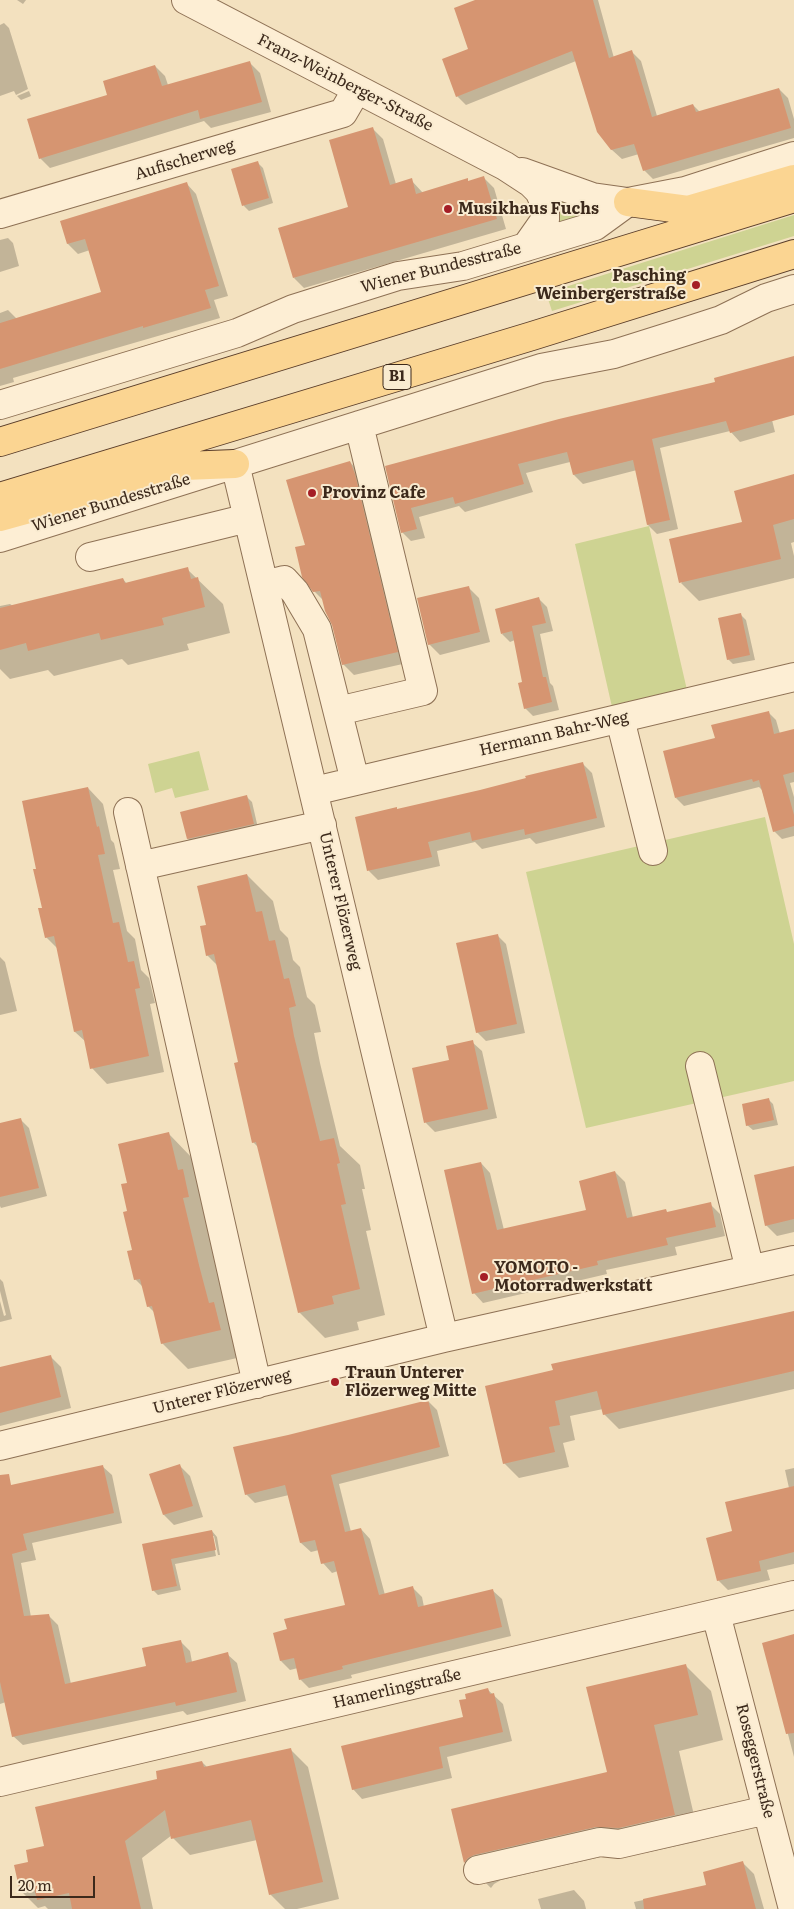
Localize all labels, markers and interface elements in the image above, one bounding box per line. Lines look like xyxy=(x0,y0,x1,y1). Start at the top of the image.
street label: Franz-Weinberger-Straße xyxy=(254,30,436,136)
street label: Aufischerweg xyxy=(133,136,237,184)
place label: Musikhaus Fuchs xyxy=(458,199,599,219)
marker: Musikhaus Fuchs xyxy=(442,203,454,215)
street label: Wiener Bundesstraße xyxy=(359,239,523,297)
place label: Pasching Weinbergerstraße xyxy=(535,266,686,304)
marker: Pasching Weinbergerstraße xyxy=(690,279,702,291)
road number: B1 xyxy=(383,364,411,390)
street label: Wiener Bundesstraße xyxy=(29,470,193,536)
place label: Provinz Cafe xyxy=(322,483,426,503)
marker: Provinz Cafe xyxy=(306,487,318,499)
street label: Hermann Bahr-Weg xyxy=(477,707,631,761)
street label: Unterer Flözerweg xyxy=(315,830,365,972)
place label: YOMOTO - Motorradwerkstatt xyxy=(494,1258,652,1296)
marker: YOMOTO - Motorradwerkstatt xyxy=(478,1271,490,1283)
place label: Traun Unterer Flözerweg Mitte xyxy=(345,1363,477,1401)
street label: Unterer Flözerweg xyxy=(151,1366,293,1418)
marker: Traun Unterer Flözerweg Mitte xyxy=(329,1376,341,1388)
street label: Hamerlingstraße xyxy=(331,1665,463,1713)
street label: Roseggerstraße xyxy=(731,1702,779,1820)
scale bar xyxy=(12,1866,98,1898)
text: 20 m xyxy=(18,1873,52,1896)

